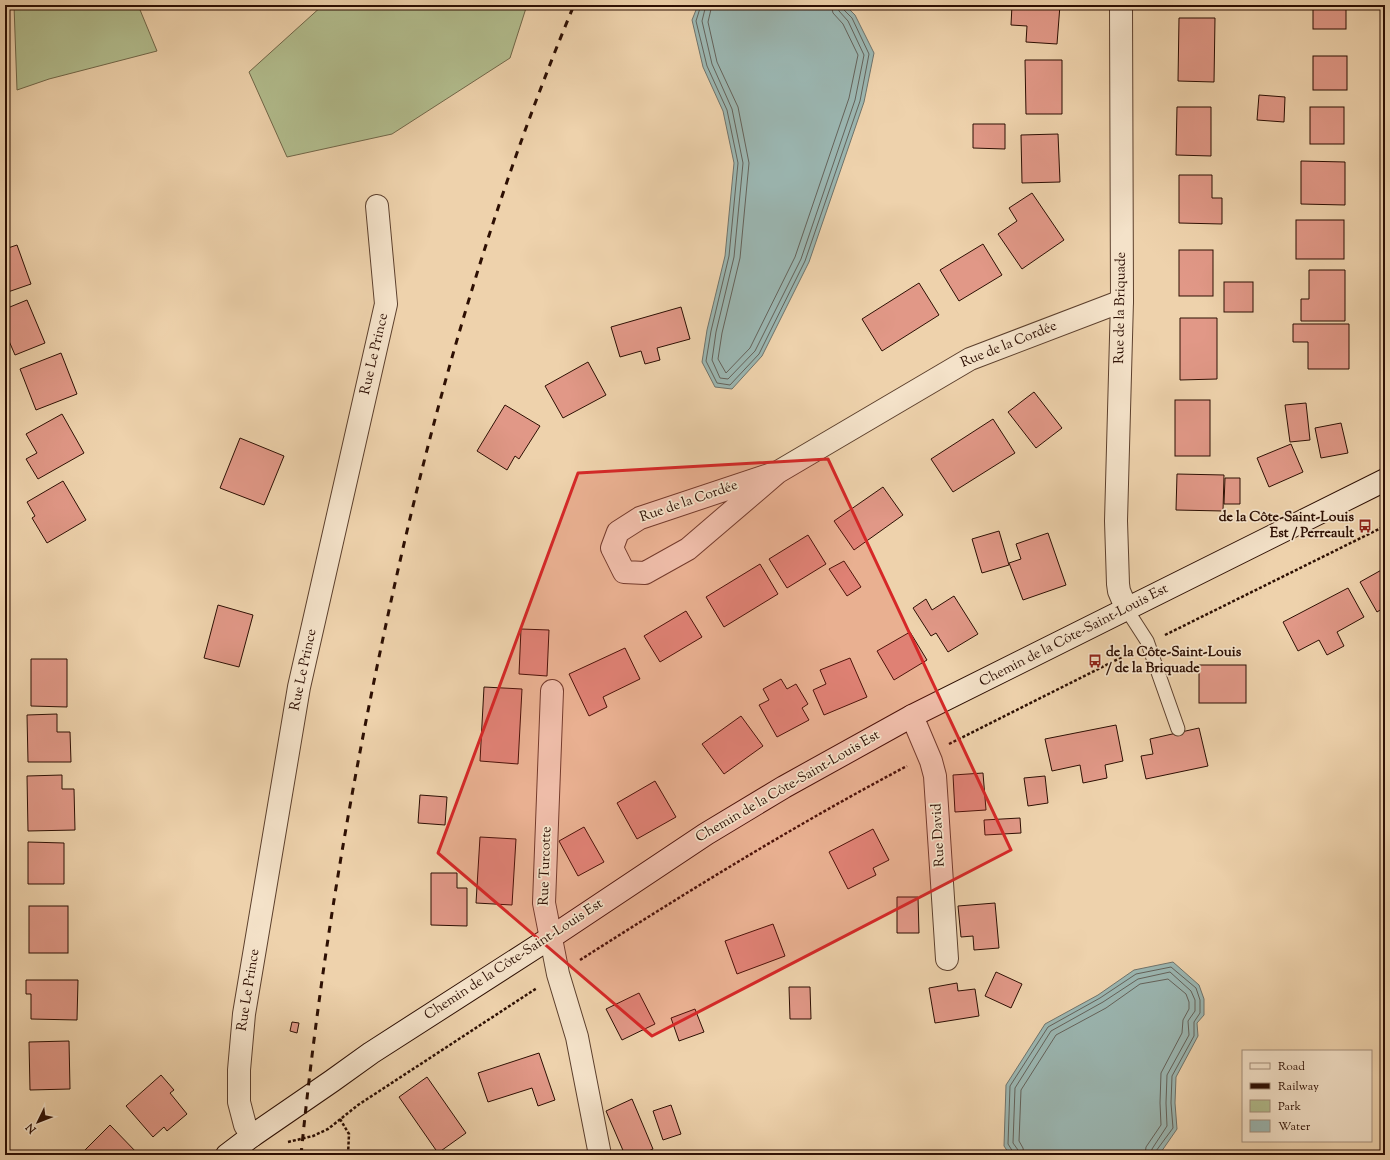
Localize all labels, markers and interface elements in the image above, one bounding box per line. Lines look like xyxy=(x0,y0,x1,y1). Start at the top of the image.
street label: Rue de la Briquade xyxy=(1110,252,1132,364)
street label: Rue Le Prince xyxy=(356,311,394,397)
street label: Rue de la Cordée xyxy=(958,317,1060,373)
street label: Rue de la Cordée xyxy=(637,476,741,528)
place label: de la Côte-Saint-Louis Est / Perreault xyxy=(1219,508,1354,544)
bus stop icon: de la Côte-Saint-Louis Est / Perreault xyxy=(1357,518,1373,534)
street label: Chemin de la Côte-Saint-Louis Est xyxy=(976,579,1172,693)
street label: Rue Le Prince xyxy=(286,627,322,713)
place label: de la Côte-Saint-Louis / de la Briquade xyxy=(1106,643,1242,679)
bus stop icon: de la Côte-Saint-Louis / de la Briquade xyxy=(1087,653,1103,669)
street label: Chemin de la Côte-Saint-Louis Est xyxy=(692,726,884,848)
street label: Rue David xyxy=(927,803,951,867)
street label: Rue Turcotte xyxy=(535,826,557,906)
street label: Chemin de la Côte-Saint-Louis Est xyxy=(421,894,608,1025)
street label: Rue Le Prince xyxy=(233,947,265,1033)
legend xyxy=(1242,1050,1372,1142)
text: Road xyxy=(1278,1058,1305,1076)
text: Railway xyxy=(1278,1078,1319,1096)
text: Park xyxy=(1278,1098,1301,1116)
north arrow xyxy=(18,1102,58,1142)
text: Water xyxy=(1278,1118,1311,1136)
text: N xyxy=(22,1119,41,1138)

